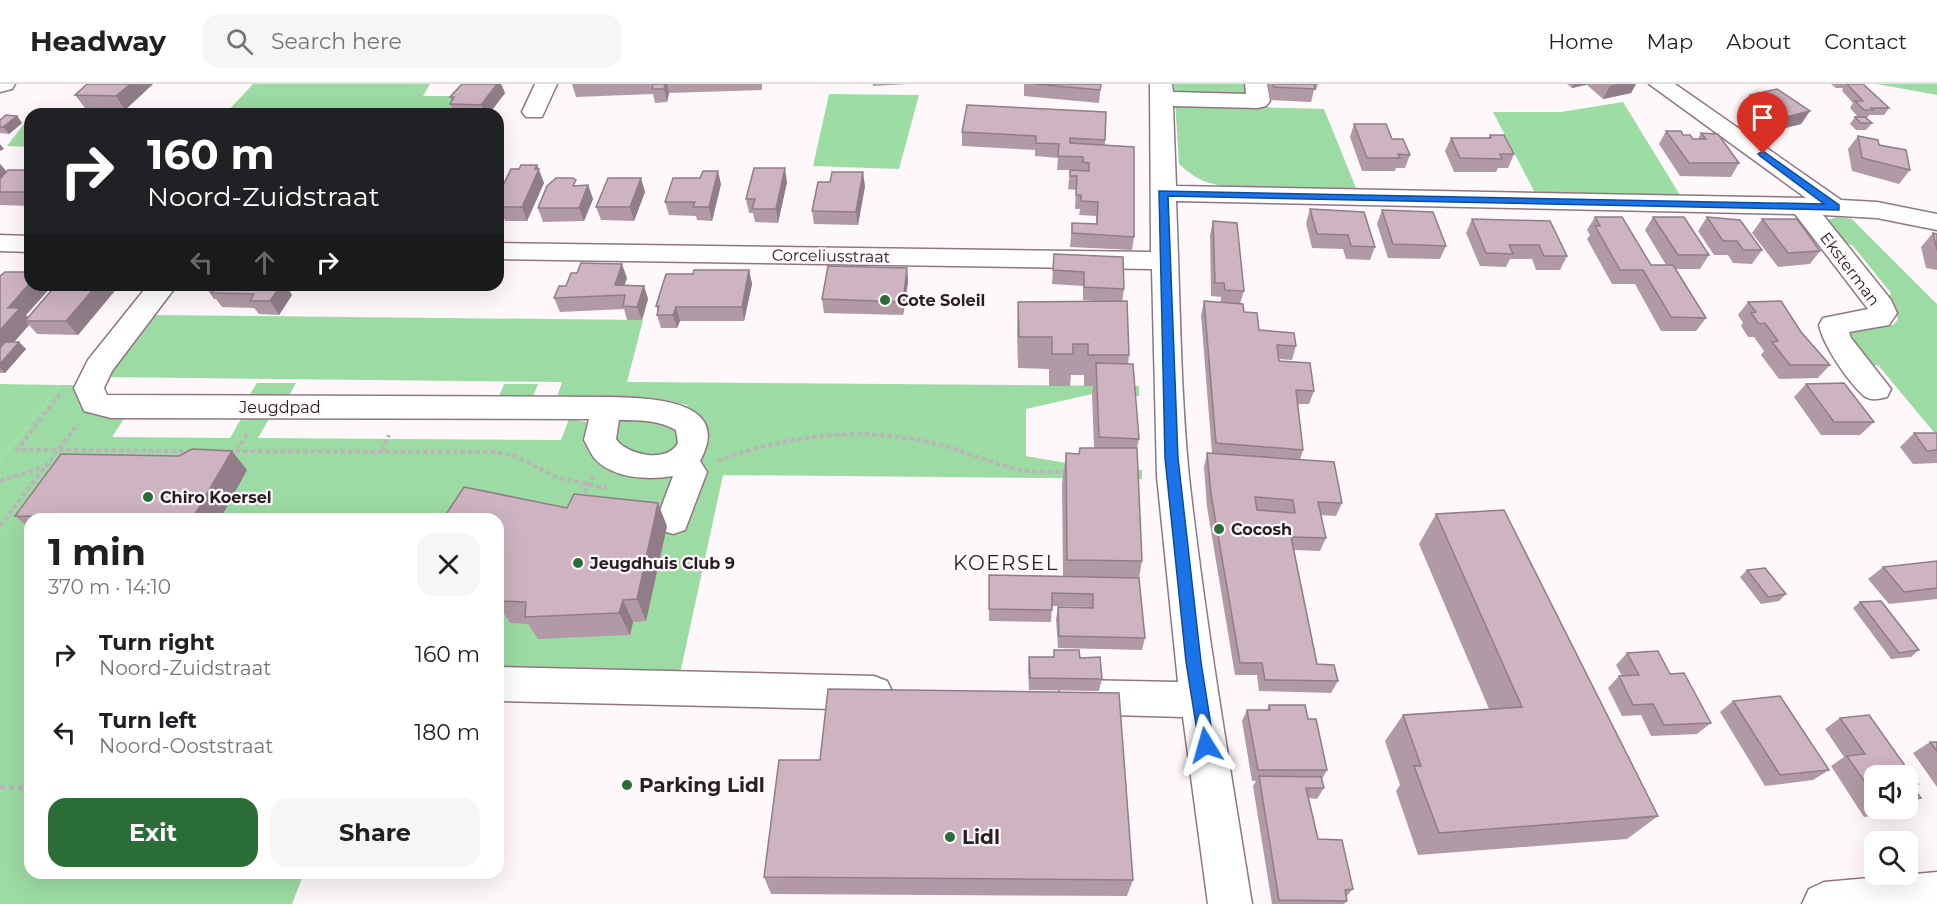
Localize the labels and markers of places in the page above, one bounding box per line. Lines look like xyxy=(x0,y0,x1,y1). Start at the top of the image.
pin xyxy=(1737,92,1788,154)
place label: Cote Soleil xyxy=(897,291,985,310)
marker: Cote Soleil xyxy=(878,293,892,307)
place label: Chiro Koersel xyxy=(160,488,272,507)
marker: Chiro Koersel xyxy=(141,490,155,504)
place label: Cocosh xyxy=(1231,520,1292,539)
marker: Cocosh xyxy=(1212,522,1226,536)
place label: Jeugdhuis Club 9 xyxy=(589,554,735,573)
marker: Jeugdhuis Club 9 xyxy=(571,556,585,570)
place label: Parking Lidl xyxy=(639,773,765,797)
marker: Parking Lidl xyxy=(620,778,634,792)
place label: Lidl xyxy=(962,825,1000,849)
marker: Lidl xyxy=(943,830,957,844)

